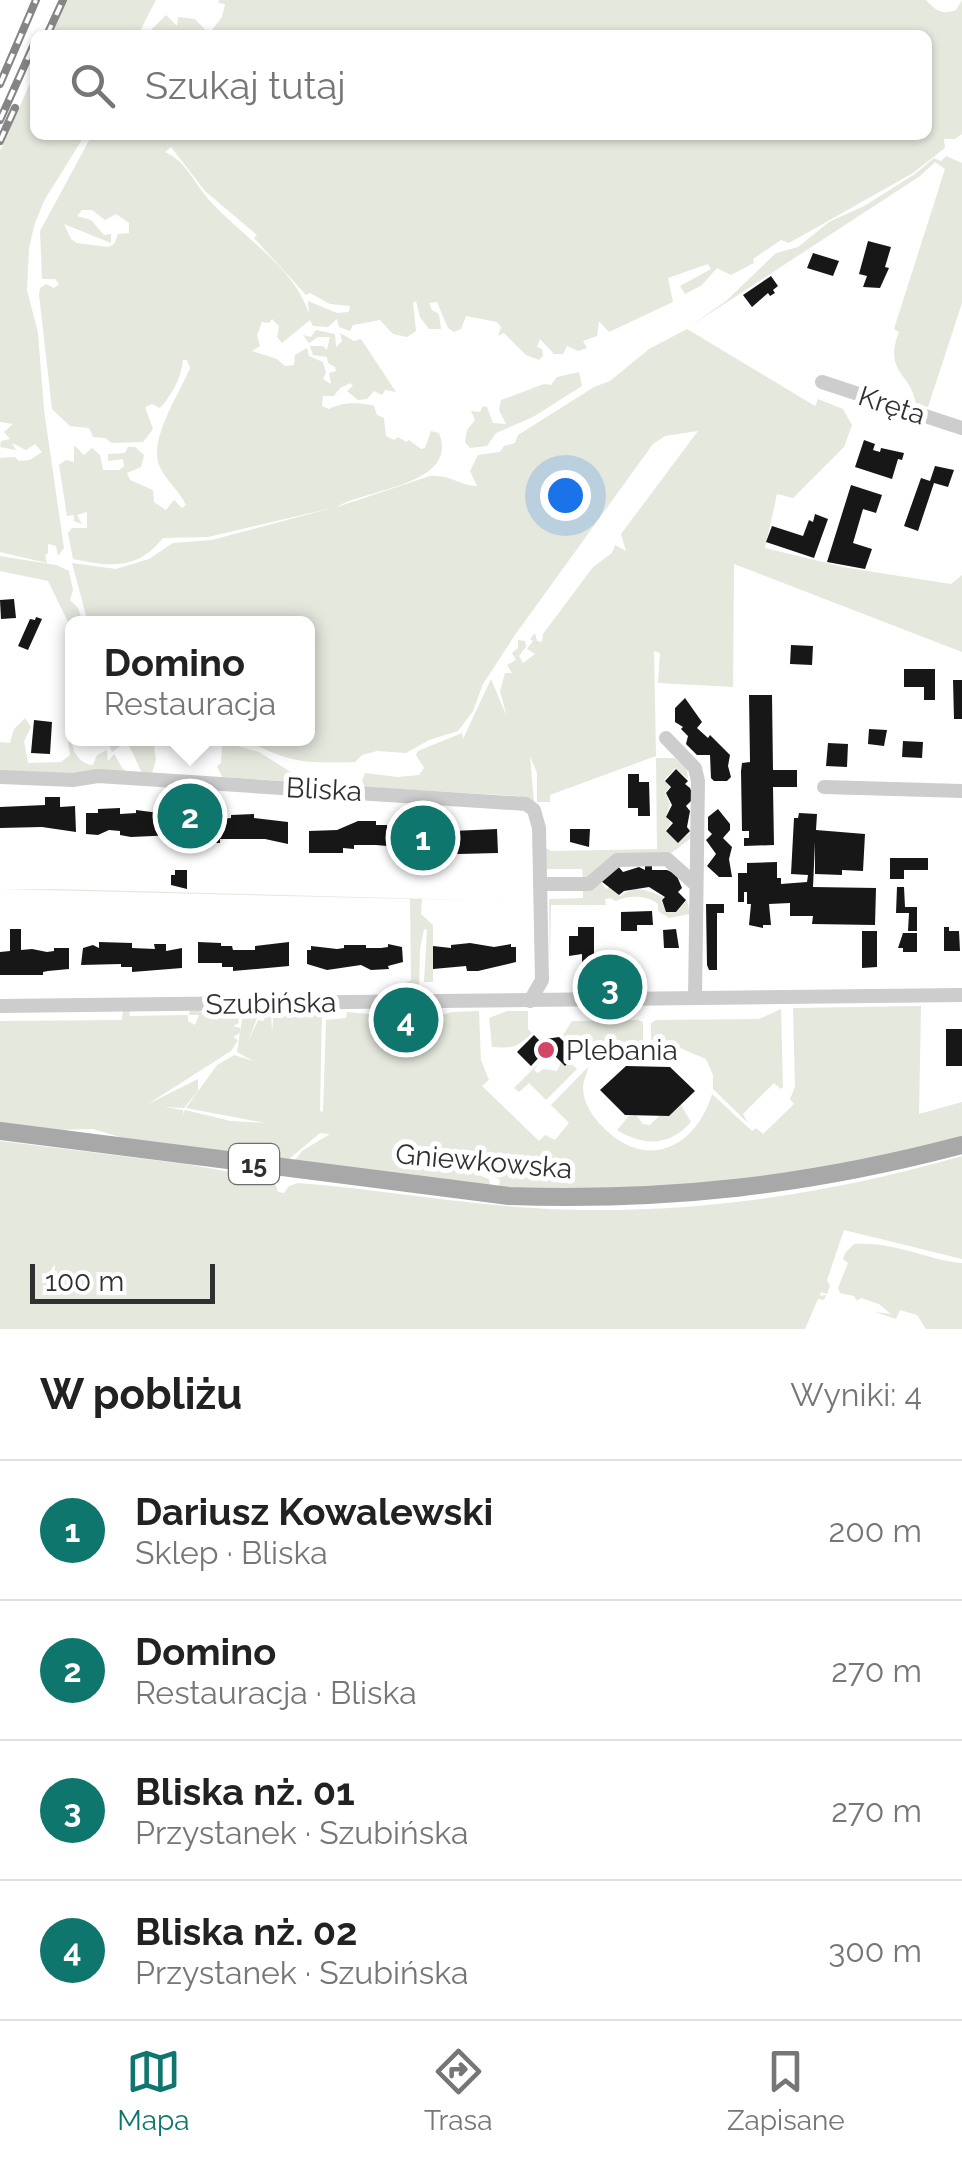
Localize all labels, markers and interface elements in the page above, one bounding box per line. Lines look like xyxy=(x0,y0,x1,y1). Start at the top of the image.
search box xyxy=(30,30,932,140)
icon: search xyxy=(65,58,120,113)
text: Szukaj tutaj xyxy=(145,63,346,108)
street label: Kręta xyxy=(854,379,929,432)
your location xyxy=(540,470,591,521)
popup xyxy=(65,616,315,746)
text: Domino xyxy=(104,640,245,685)
text: Restauracja xyxy=(104,685,276,722)
street label: Bliska xyxy=(285,771,363,808)
pin: 2 xyxy=(158,778,222,854)
pin: 1 xyxy=(390,800,456,876)
pin: 3 xyxy=(578,950,642,1024)
pin: 4 xyxy=(374,982,438,1058)
street label: Szubińska xyxy=(205,986,337,1021)
place label: Plebania xyxy=(566,1034,678,1067)
marker: Plebania xyxy=(535,1039,557,1061)
street label: Gniewkowska xyxy=(394,1137,574,1186)
road number: 15 xyxy=(229,1144,279,1184)
scale bar xyxy=(30,1259,215,1304)
text: 100 m xyxy=(45,1265,124,1298)
text: W pobliżu xyxy=(40,1370,242,1419)
text: Wyniki: 4 xyxy=(790,1376,922,1413)
text: Dariusz Kowalewski xyxy=(135,1489,493,1534)
text: 1 xyxy=(65,1512,80,1549)
text: 200 m xyxy=(829,1512,922,1549)
text: Sklep · Bliska xyxy=(135,1534,328,1571)
text: Domino xyxy=(135,1629,276,1674)
text: 2 xyxy=(63,1652,82,1689)
text: 270 m xyxy=(831,1652,922,1689)
text: Restauracja · Bliska xyxy=(135,1674,417,1711)
text: Bliska nż. 01 xyxy=(135,1769,355,1814)
text: 3 xyxy=(64,1792,81,1829)
text: 270 m xyxy=(831,1792,922,1829)
text: Przystanek · Szubińska xyxy=(135,1814,469,1851)
text: Bliska nż. 02 xyxy=(135,1909,357,1954)
text: 4 xyxy=(63,1932,82,1969)
text: 300 m xyxy=(828,1932,922,1969)
text: Przystanek · Szubińska xyxy=(135,1954,469,1991)
tab: Mapa xyxy=(117,2044,189,2137)
tab: Trasa xyxy=(424,2044,492,2137)
tab: Zapisane xyxy=(727,2044,845,2137)

